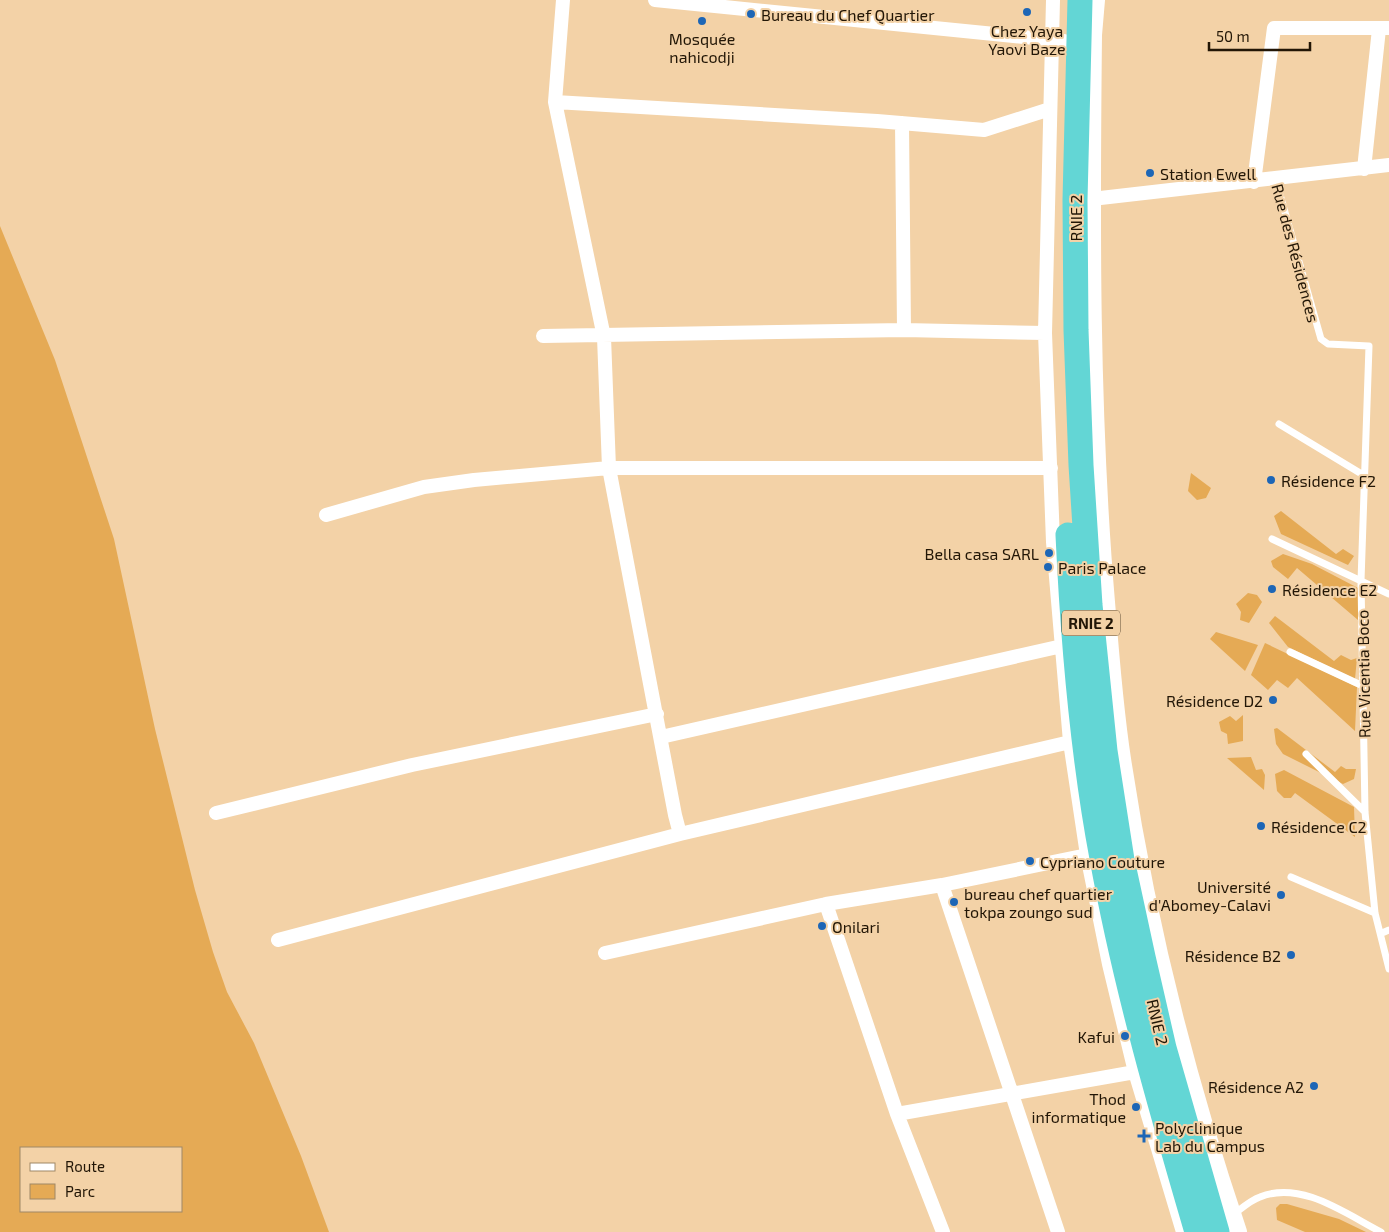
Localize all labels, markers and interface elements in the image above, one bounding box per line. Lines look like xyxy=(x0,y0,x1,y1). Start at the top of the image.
place label: Bureau du Chef Quartier xyxy=(761,5,935,25)
marker: Chez Yaya Yaovi Baze xyxy=(1021,6,1033,18)
marker: Bureau du Chef Quartier xyxy=(745,8,757,20)
marker: Mosquée nahicodji xyxy=(696,15,708,27)
scale bar xyxy=(1209,20,1310,52)
place label: Chez Yaya Yaovi Baze xyxy=(988,21,1066,58)
text: 50 m xyxy=(1216,27,1250,45)
place label: Mosquée nahicodji xyxy=(669,29,735,67)
place label: Station Ewell xyxy=(1160,164,1256,183)
marker: Station Ewell xyxy=(1144,167,1156,179)
street label: Rue des Résidences xyxy=(1268,182,1324,324)
street label: RNIE 2 xyxy=(1066,195,1085,241)
place label: Résidence F2 xyxy=(1281,471,1376,490)
marker: Résidence F2 xyxy=(1265,474,1277,486)
place label: Bella casa SARL xyxy=(925,544,1039,563)
marker: Bella casa SARL xyxy=(1043,547,1055,559)
place label: Paris Palace xyxy=(1058,558,1146,577)
marker: Paris Palace xyxy=(1042,561,1054,573)
place label: Résidence E2 xyxy=(1282,580,1377,599)
marker: Résidence E2 xyxy=(1266,583,1278,595)
road number: RNIE 2 xyxy=(1062,610,1120,636)
street label: Rue Vicentia Boco xyxy=(1352,610,1374,738)
place label: Résidence D2 xyxy=(1166,691,1263,710)
marker: Résidence D2 xyxy=(1267,694,1279,706)
place label: Résidence C2 xyxy=(1271,817,1367,836)
marker: Résidence C2 xyxy=(1255,820,1267,832)
place label: Cypriano Couture xyxy=(1040,852,1165,871)
marker: Cypriano Couture xyxy=(1024,855,1036,867)
place label: Université d'Abomey-Calavi xyxy=(1149,877,1271,914)
place label: bureau chef quartier tokpa zoungo sud xyxy=(964,884,1113,921)
marker: Université d'Abomey-Calavi xyxy=(1275,889,1287,901)
marker: bureau chef quartier tokpa zoungo sud xyxy=(948,896,960,908)
place label: Onilari xyxy=(832,917,880,936)
marker: Onilari xyxy=(816,920,828,932)
place label: Résidence B2 xyxy=(1185,946,1281,965)
marker: Résidence B2 xyxy=(1285,949,1297,961)
street label: RNIE 2 xyxy=(1143,997,1173,1047)
place label: Kafui xyxy=(1078,1027,1115,1046)
marker: Kafui xyxy=(1119,1030,1131,1042)
place label: Résidence A2 xyxy=(1208,1077,1304,1096)
marker: Résidence A2 xyxy=(1308,1080,1320,1092)
place label: Thod informatique xyxy=(1032,1089,1126,1126)
marker: Thod informatique xyxy=(1130,1101,1142,1113)
place label: Polyclinique Lab du Campus xyxy=(1155,1118,1265,1155)
marker: Polyclinique Lab du Campus xyxy=(1137,1129,1151,1143)
legend xyxy=(20,1147,182,1212)
text: Route xyxy=(65,1157,105,1175)
text: Parc xyxy=(65,1182,95,1200)

